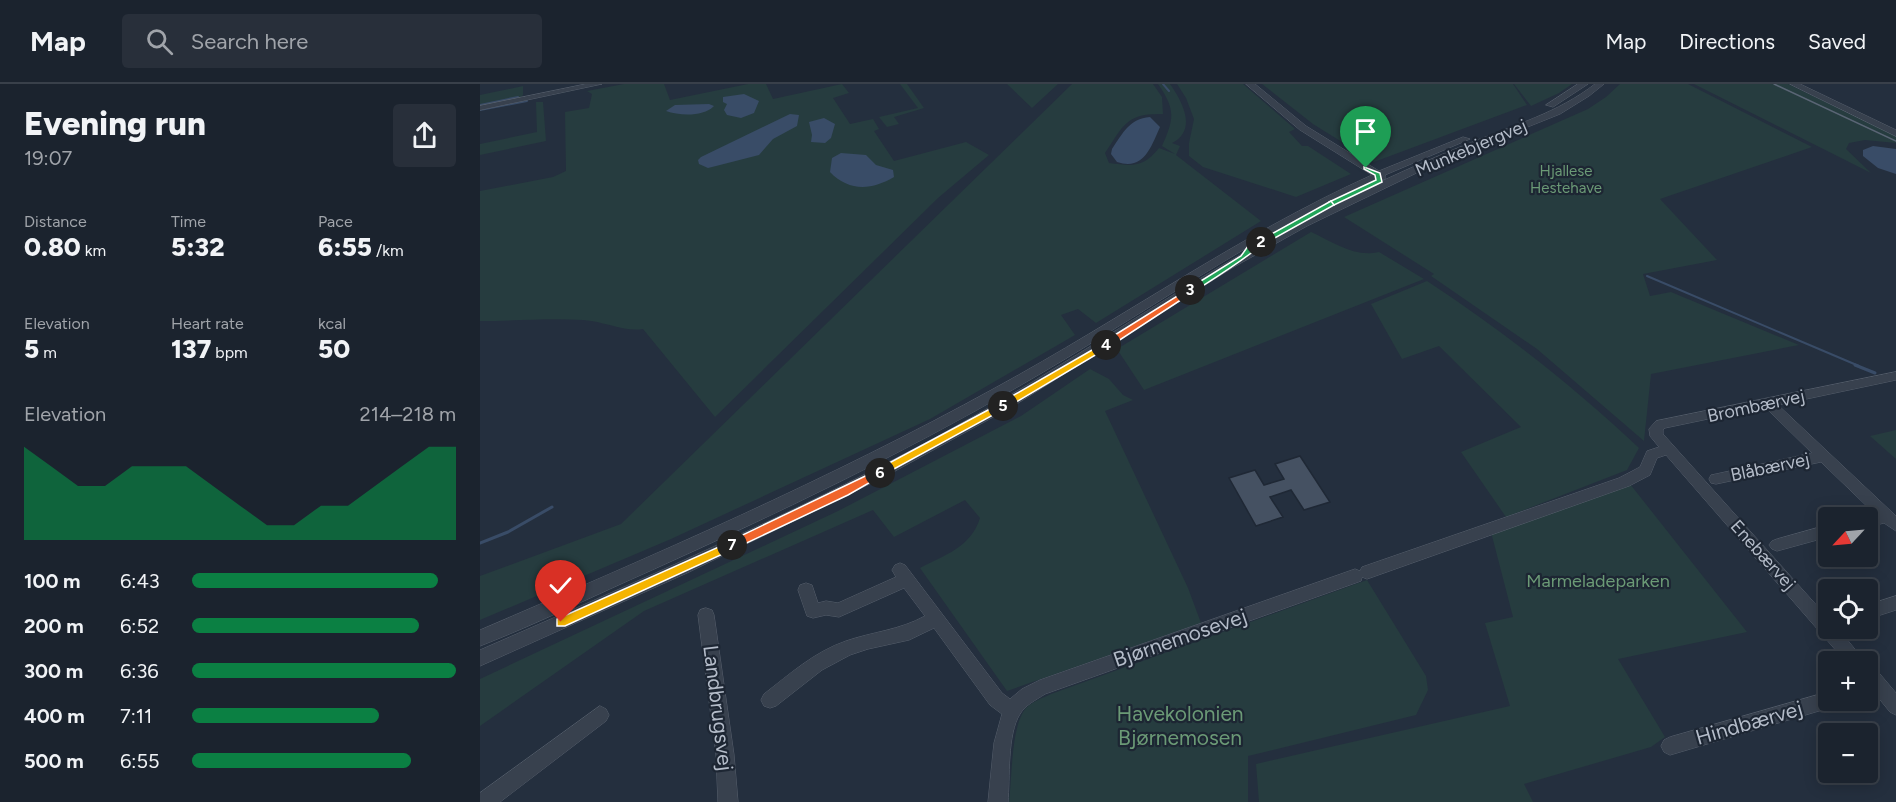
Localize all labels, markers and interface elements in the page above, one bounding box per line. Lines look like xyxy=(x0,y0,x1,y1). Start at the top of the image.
search box xyxy=(122,14,542,68)
text: Map xyxy=(30,24,86,58)
icon: search xyxy=(143,25,176,58)
text: Search here xyxy=(191,28,308,55)
text: Map xyxy=(1605,29,1646,54)
text: Directions xyxy=(1679,29,1775,54)
text: Saved xyxy=(1808,29,1866,54)
text: Evening run xyxy=(24,104,206,143)
button: share xyxy=(393,104,456,167)
pin xyxy=(1340,106,1391,168)
icon: arrive xyxy=(1349,115,1382,148)
street label: Munkebjergvej xyxy=(1412,115,1530,181)
text: 19:07 xyxy=(24,146,72,170)
park label: Hjallese Hestehave xyxy=(1530,162,1602,197)
text: Distance xyxy=(24,212,87,231)
text: Time xyxy=(171,212,206,231)
text: Pace xyxy=(318,212,353,231)
pin: 2 xyxy=(1246,227,1276,257)
text: 0.80 xyxy=(24,231,81,263)
text: 5:32 xyxy=(171,231,224,263)
text: 6:55 xyxy=(318,231,372,263)
text: 2 xyxy=(1256,232,1266,251)
text: km xyxy=(81,241,106,260)
text: /km xyxy=(372,241,404,260)
pin: 3 xyxy=(1175,275,1205,305)
text: 3 xyxy=(1186,280,1194,299)
text: Elevation xyxy=(24,314,90,333)
text: Heart rate xyxy=(171,314,244,333)
text: kcal xyxy=(318,314,346,333)
pin: 4 xyxy=(1091,330,1121,360)
text: 5 xyxy=(24,333,39,365)
text: 137 xyxy=(171,333,211,365)
text: 50 xyxy=(318,333,350,365)
text: 4 xyxy=(1101,335,1111,354)
text: m xyxy=(39,343,57,362)
text: bpm xyxy=(211,343,248,362)
street label: Brombærvej xyxy=(1705,385,1807,427)
pin: 5 xyxy=(988,391,1018,421)
text: 5 xyxy=(998,396,1008,415)
text: Elevation xyxy=(24,402,106,426)
text: 214–218 m xyxy=(359,402,456,426)
street label: Blåbærvej xyxy=(1728,448,1812,486)
pin: 6 xyxy=(865,458,895,488)
text: 6 xyxy=(875,463,885,482)
north arrow xyxy=(1818,507,1878,567)
map controls xyxy=(1818,507,1878,783)
street label: Enebærvej xyxy=(1726,515,1800,595)
pin: 7 xyxy=(717,530,747,560)
text: 7 xyxy=(728,535,736,554)
pin xyxy=(535,560,586,622)
text: 100 m xyxy=(24,569,81,593)
text: 6:43 xyxy=(120,569,160,593)
icon: check xyxy=(544,569,577,602)
park label: Marmeladeparken xyxy=(1526,570,1670,592)
button: locate xyxy=(1818,579,1878,639)
street label: Bjørnemosevej xyxy=(1110,603,1250,672)
text: 200 m xyxy=(24,614,84,638)
text: 6:52 xyxy=(120,614,159,638)
street label: Landbrugsvej xyxy=(698,644,739,772)
button: + xyxy=(1818,651,1878,711)
text: 300 m xyxy=(24,659,83,683)
text: 6:36 xyxy=(120,659,159,683)
street label: Hindbærvej xyxy=(1692,695,1805,750)
park label: Havekolonien Bjørnemosen xyxy=(1116,701,1244,750)
text: 400 m xyxy=(24,704,85,728)
text: 7:11 xyxy=(120,704,152,728)
button: − xyxy=(1818,723,1878,783)
text: 500 m xyxy=(24,749,84,773)
text: 6:55 xyxy=(120,749,159,773)

